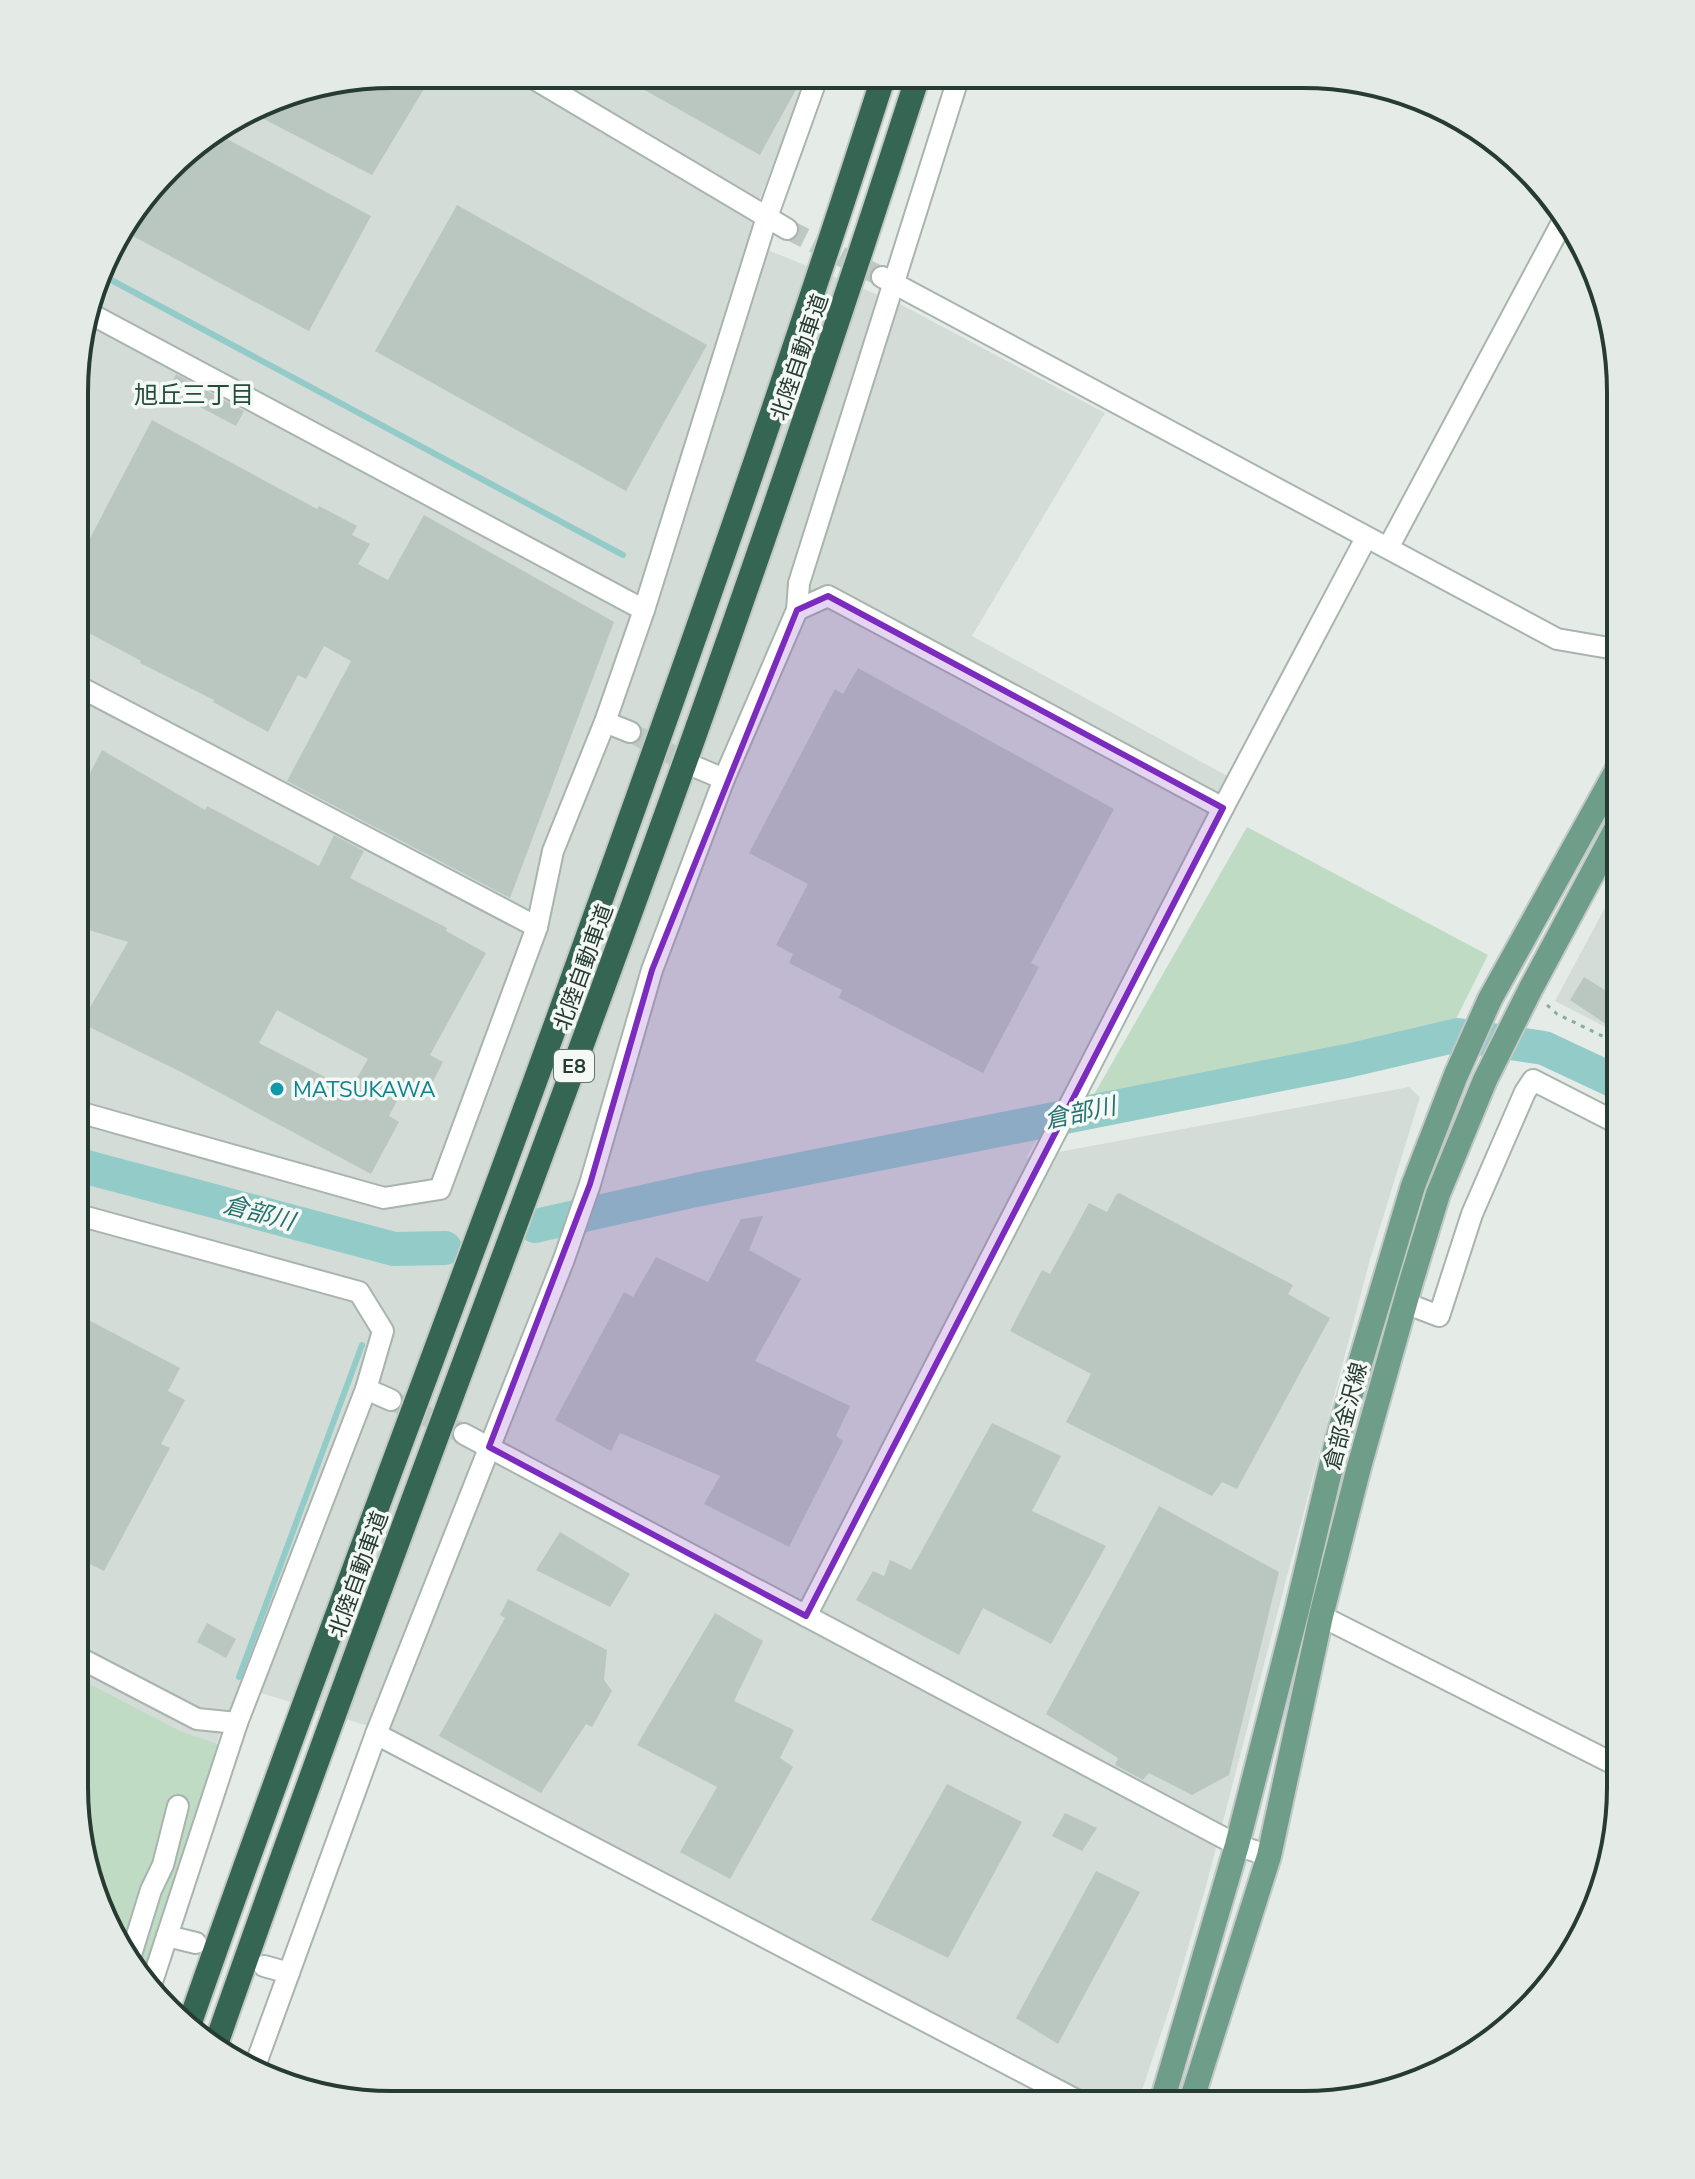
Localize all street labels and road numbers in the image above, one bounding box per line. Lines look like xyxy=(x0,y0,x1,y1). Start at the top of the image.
street label: 北陸自動車道 xyxy=(764,290,836,425)
street label: 北陸自動車道 xyxy=(547,900,621,1034)
road number: E8 xyxy=(554,1050,594,1082)
street label: 倉部金沢線 xyxy=(1317,1359,1375,1473)
street label: 北陸自動車道 xyxy=(322,1507,396,1641)

